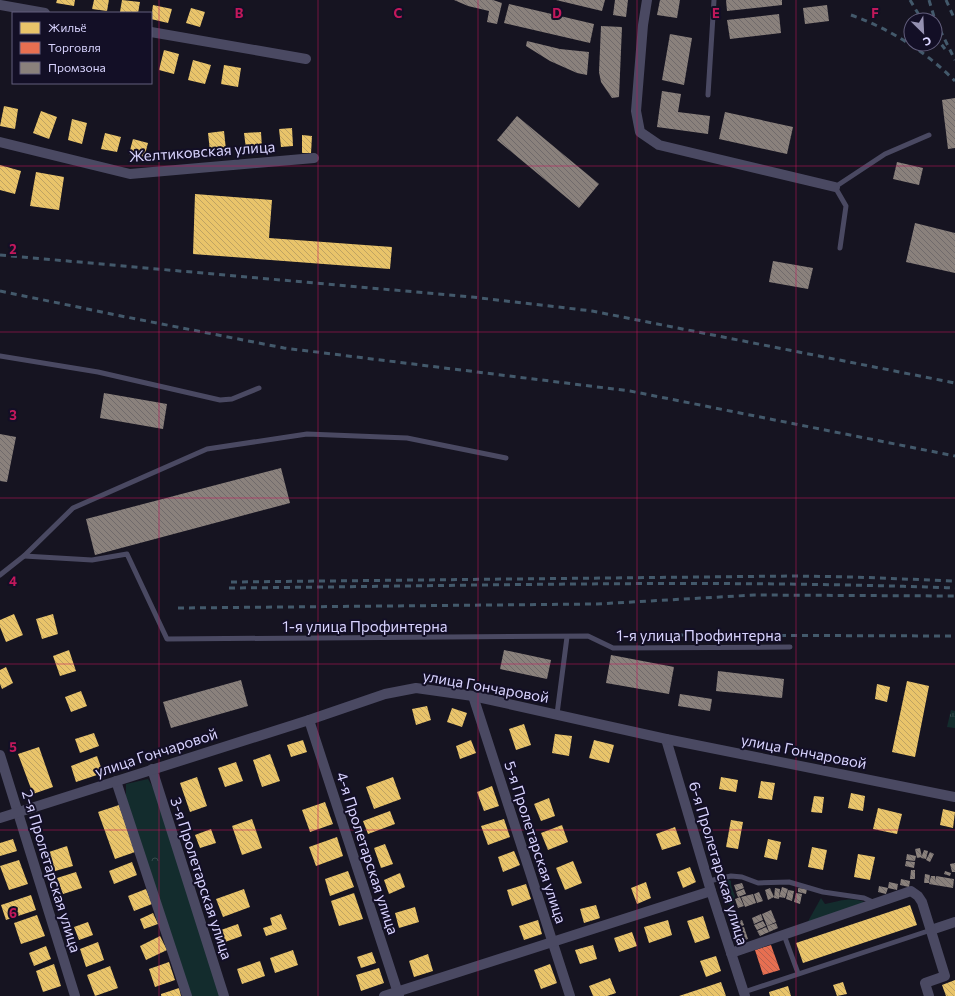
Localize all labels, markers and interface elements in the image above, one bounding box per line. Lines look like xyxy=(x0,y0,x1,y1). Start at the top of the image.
text: B xyxy=(235,5,244,21)
text: C xyxy=(394,5,403,21)
text: D xyxy=(552,5,562,21)
text: E xyxy=(712,5,720,21)
text: F xyxy=(871,5,879,21)
legend xyxy=(12,12,152,84)
north arrow xyxy=(903,12,943,52)
text: Жильё xyxy=(48,20,87,34)
text: С xyxy=(921,34,933,49)
text: Торговля xyxy=(48,40,101,54)
text: Промзона xyxy=(48,60,106,74)
street label: Желтиковская улица xyxy=(128,137,276,165)
text: 2 xyxy=(9,241,17,257)
text: 3 xyxy=(9,407,17,423)
text: 4 xyxy=(9,573,17,589)
street label: 1-я улица Профинтерна xyxy=(282,617,448,635)
street label: 1-я улица Профинтерна xyxy=(616,626,782,644)
street label: улица Гончаровой xyxy=(422,666,550,706)
street label: улица Гончаровой xyxy=(92,724,220,780)
street label: улица Гончаровой xyxy=(740,730,868,772)
text: 5 xyxy=(9,739,17,755)
street label: 5-я Пролетарская улица xyxy=(501,759,571,925)
street label: 4-я Пролетарская улица xyxy=(333,769,403,937)
street label: 6-я Пролетарская улица xyxy=(686,779,752,947)
street label: 2-я Пролетарская улица xyxy=(19,787,85,955)
street label: 3-я Пролетарская улица xyxy=(167,795,237,961)
text: 6 xyxy=(9,905,17,921)

